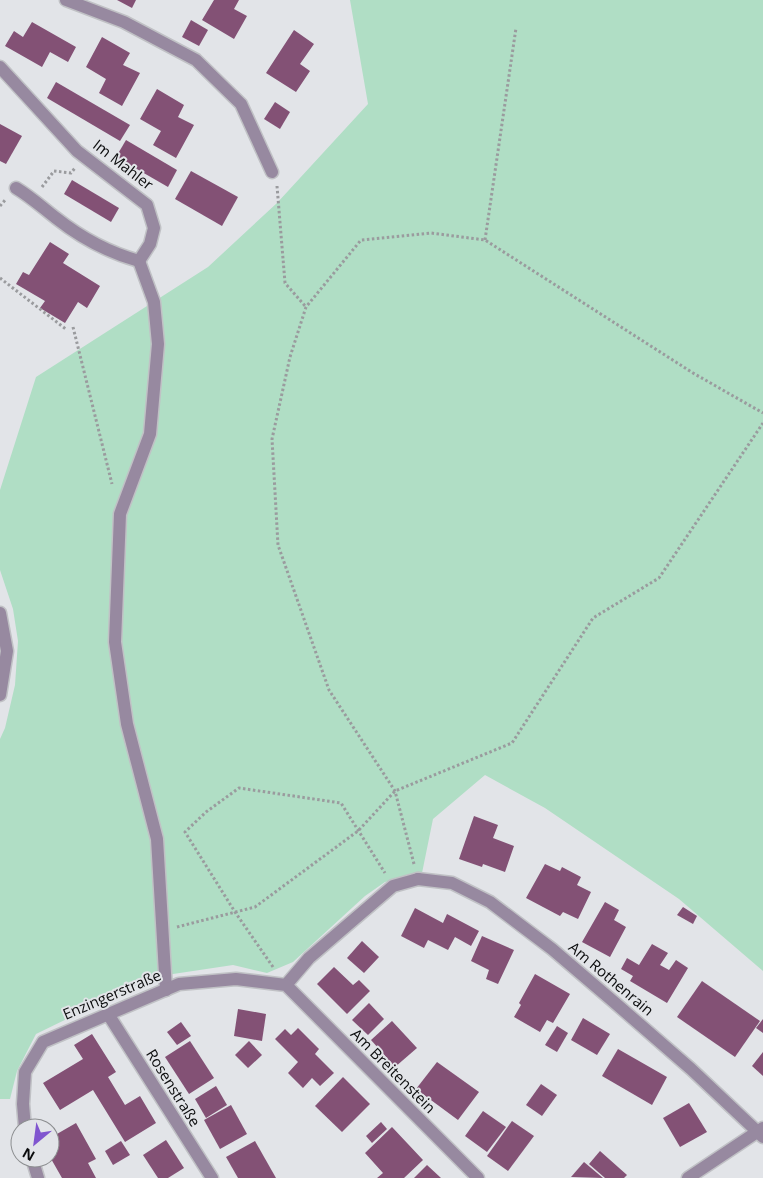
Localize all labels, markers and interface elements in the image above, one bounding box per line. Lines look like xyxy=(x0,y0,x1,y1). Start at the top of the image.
street label: Im Mahler xyxy=(89,134,158,194)
street label: Am Rothenrain xyxy=(565,937,658,1020)
street label: Enzingerstraße xyxy=(59,964,164,1024)
street label: Am Breitenstein xyxy=(347,1024,440,1117)
street label: Rosenstraße xyxy=(142,1045,206,1130)
north arrow xyxy=(10,1118,60,1168)
text: N xyxy=(19,1144,38,1166)

